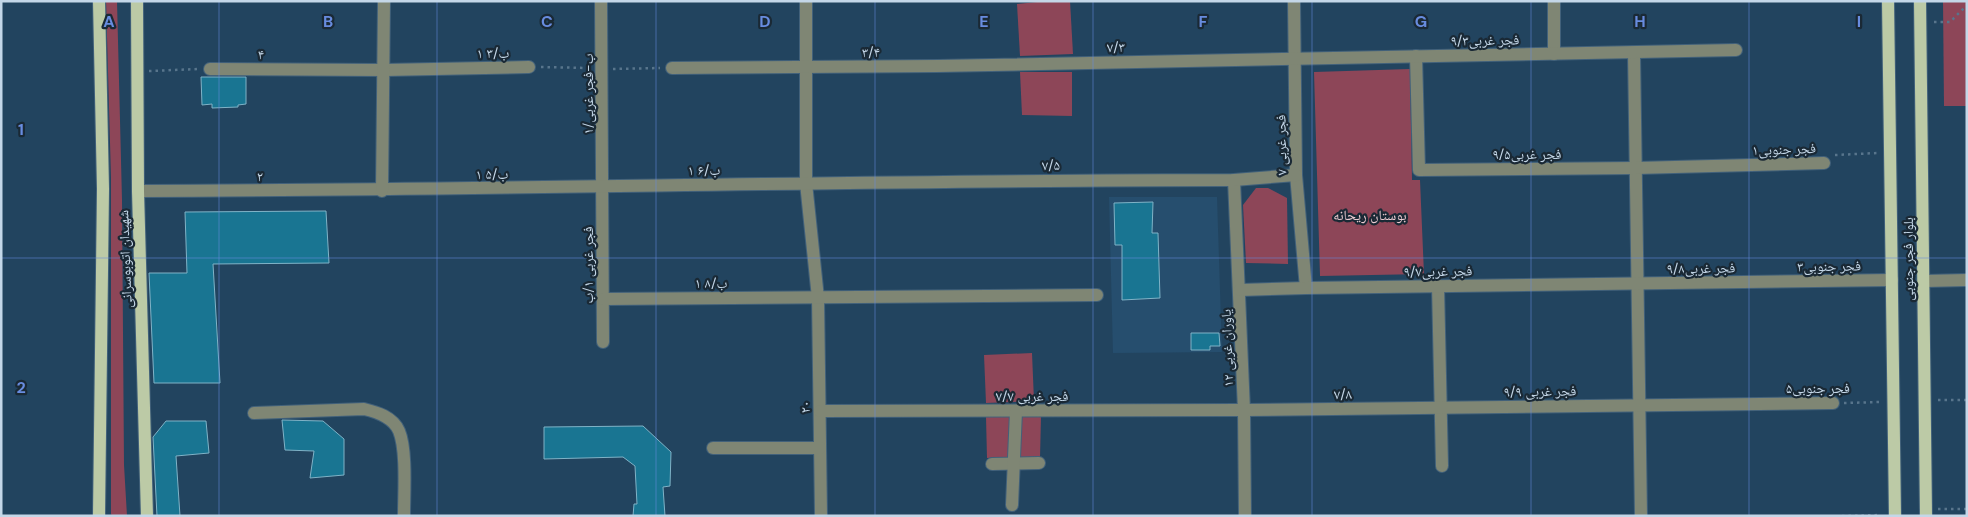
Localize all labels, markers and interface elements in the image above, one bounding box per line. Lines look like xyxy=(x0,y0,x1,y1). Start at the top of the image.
text: A xyxy=(103,11,115,32)
text: B xyxy=(323,11,333,32)
text: C xyxy=(541,11,553,32)
text: D xyxy=(759,11,771,32)
text: E xyxy=(979,11,989,32)
text: F xyxy=(1199,11,1208,32)
text: G xyxy=(1415,11,1427,32)
text: H xyxy=(1634,11,1646,32)
text: I xyxy=(1857,11,1861,32)
street label: فجر غربی۹/۳ xyxy=(1450,30,1520,50)
street label: ۷/۳ xyxy=(1107,38,1125,56)
street label: ۳/۴ xyxy=(862,43,880,61)
street label: ۱ ب/۳ xyxy=(477,44,510,62)
street label: ۴ xyxy=(258,45,264,63)
street label: ۱/ب-فجر غربی xyxy=(579,53,597,134)
street label: ۷ فجر غربی xyxy=(1271,114,1291,176)
text: 1 xyxy=(18,119,24,140)
street label: فجر جنوبی۱ xyxy=(1752,139,1816,159)
street label: فجر غربی۹/۵ xyxy=(1493,145,1562,163)
street label: ۷/۵ xyxy=(1042,156,1060,174)
street label: ۱ ب/۶ xyxy=(688,161,721,179)
street label: ۱ ب/۵ xyxy=(476,165,509,183)
street label: ۲ xyxy=(257,167,263,185)
park label: بوستان ریحانه xyxy=(1333,206,1407,224)
street label: شهیدان اتوبوسرانی xyxy=(114,210,136,308)
street label: بلوار فجر جنوبی xyxy=(1899,217,1917,301)
street label: فجر غربی ۱/ب xyxy=(579,226,597,304)
street label: فجر جنوبی۳ xyxy=(1797,256,1861,276)
street label: فجر غربی۹/۸ xyxy=(1666,258,1736,278)
street label: فجر غربی۹/۷ xyxy=(1403,261,1473,281)
street label: ۱ ب/۸ xyxy=(695,274,727,292)
street label: ۱۲ یاوران غربی xyxy=(1217,308,1237,387)
text: 2 xyxy=(16,377,26,398)
street label: فجر جنوبی۵ xyxy=(1786,379,1850,397)
street label: ۹/۹ فجر غربی xyxy=(1504,381,1577,401)
street label: ۷/۸ xyxy=(1334,385,1352,403)
street label: ۷/۷ فجر غربی xyxy=(996,387,1068,405)
street label: ۲۰ xyxy=(796,401,814,413)

